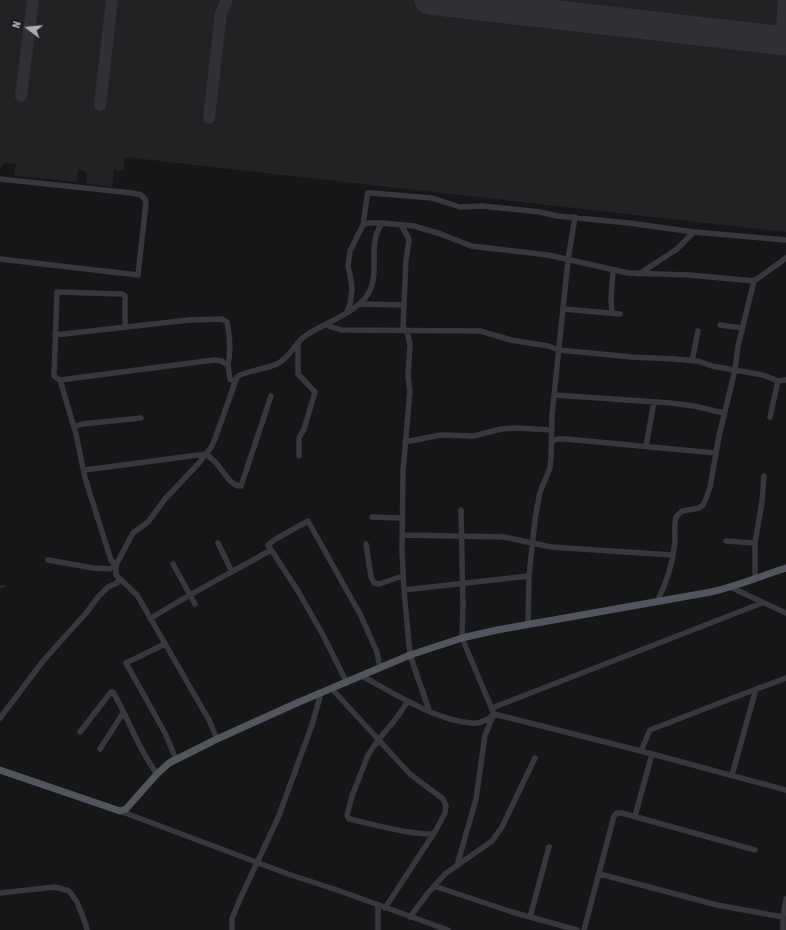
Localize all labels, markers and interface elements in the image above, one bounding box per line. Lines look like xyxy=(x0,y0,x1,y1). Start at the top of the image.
north arrow xyxy=(8,8,48,48)
text: N xyxy=(10,20,23,29)

